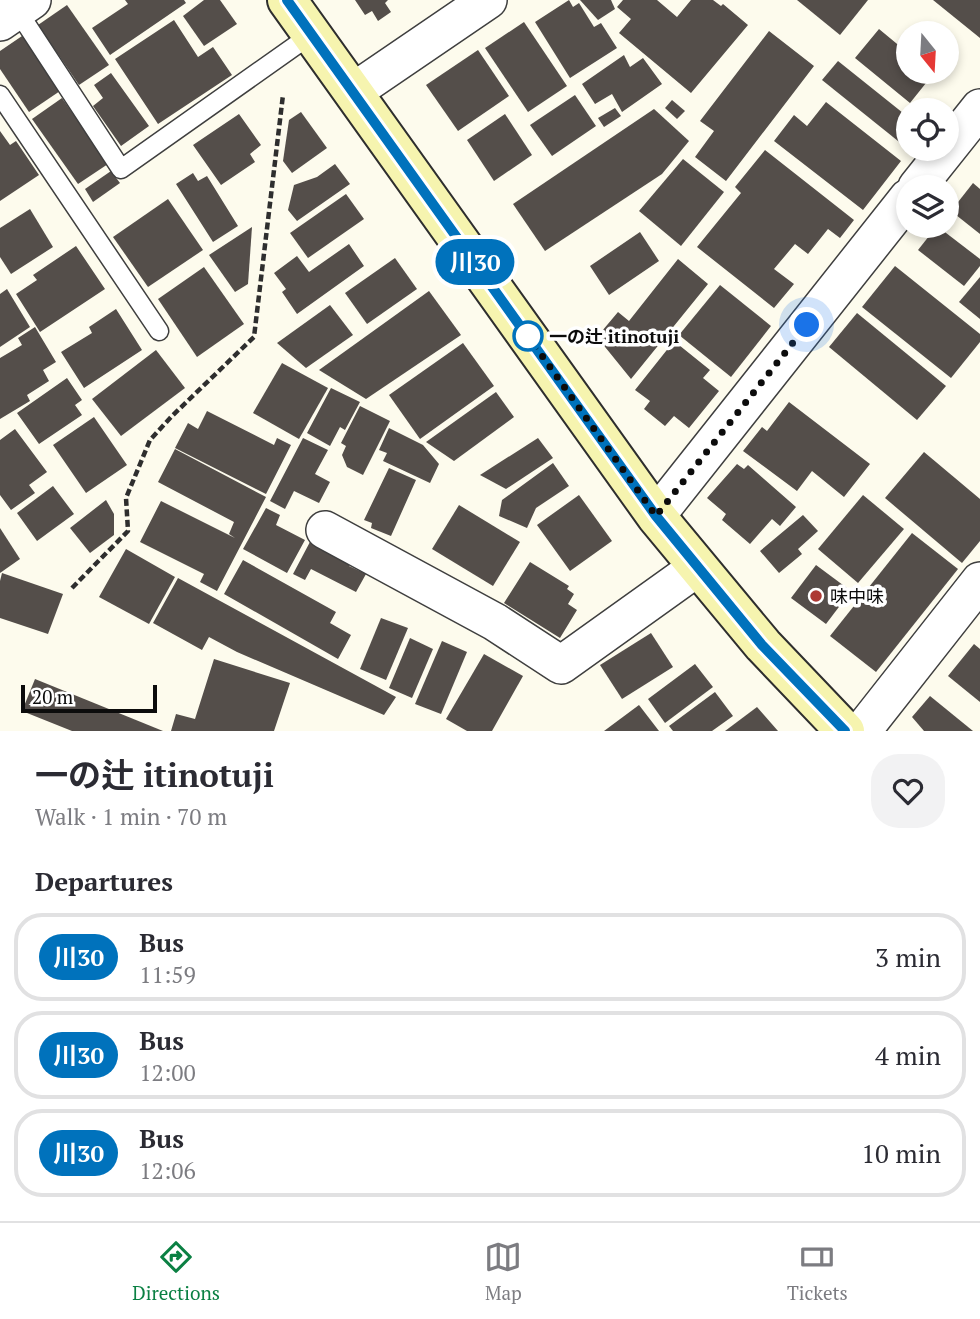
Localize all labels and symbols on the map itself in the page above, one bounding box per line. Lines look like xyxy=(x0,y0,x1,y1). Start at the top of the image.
north arrow xyxy=(896,21,959,84)
line badge: 川30 xyxy=(435,239,515,285)
your location xyxy=(789,307,824,342)
marker: 一の辻 itinotuji xyxy=(513,321,543,351)
place label: 一の辻 itinotuji xyxy=(549,324,679,348)
place label: 味中味 xyxy=(830,584,884,608)
marker: 味中味 xyxy=(808,588,824,604)
scale bar xyxy=(21,682,158,714)

